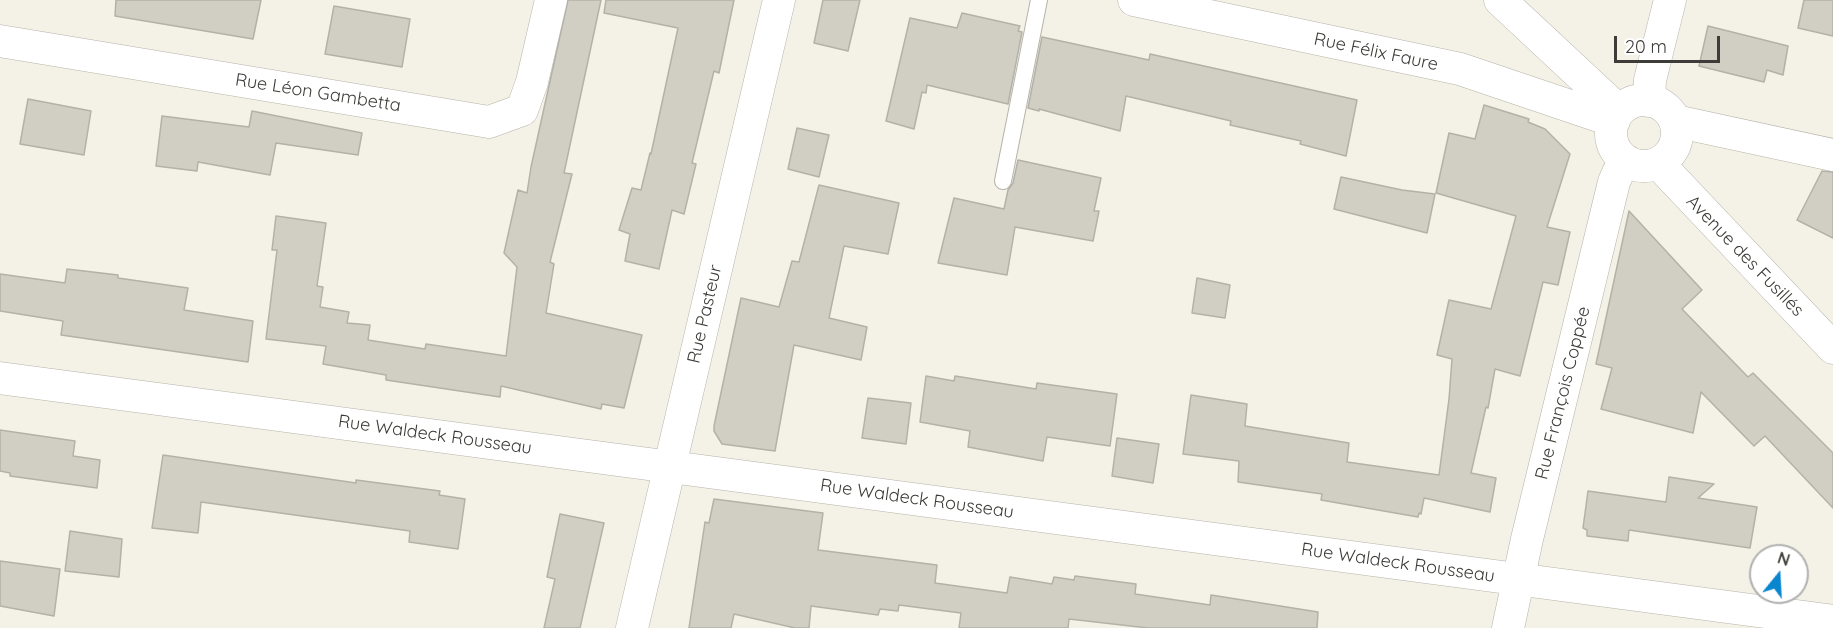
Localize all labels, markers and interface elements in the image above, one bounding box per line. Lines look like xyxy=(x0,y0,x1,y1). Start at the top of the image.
scale bar xyxy=(1617,24,1724,62)
street label: Rue Félix Faure xyxy=(1312,28,1440,76)
text: 20 m xyxy=(1625,35,1667,58)
street label: Rue Léon Gambetta xyxy=(234,69,402,117)
street label: Avenue des Fusillés xyxy=(1682,191,1808,321)
street label: Rue Pasteur xyxy=(683,263,727,365)
street label: Rue François Coppée xyxy=(1531,304,1595,482)
street label: Rue Waldeck Rousseau xyxy=(337,411,533,459)
street label: Rue Waldeck Rousseau xyxy=(819,475,1015,523)
street label: Rue Waldeck Rousseau xyxy=(1300,539,1496,587)
north arrow xyxy=(1749,544,1809,604)
text: N xyxy=(1775,547,1793,570)

